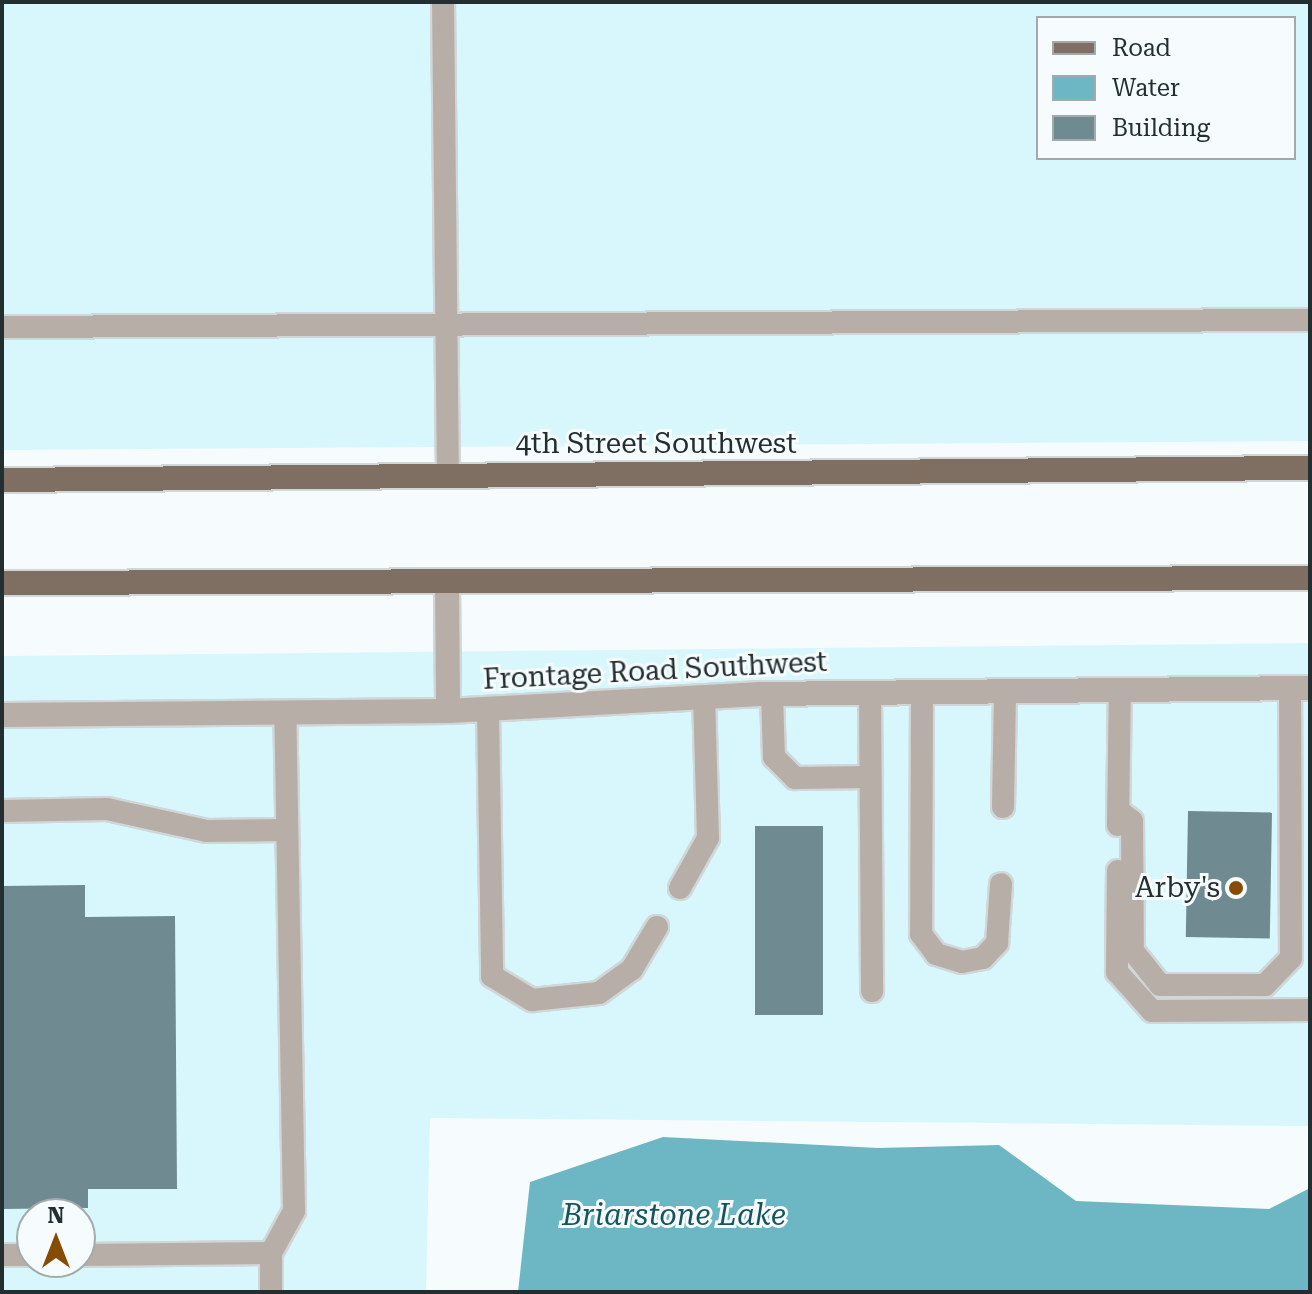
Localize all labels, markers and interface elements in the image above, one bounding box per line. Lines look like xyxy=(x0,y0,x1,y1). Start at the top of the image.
legend xyxy=(1036,16,1296,160)
text: Road xyxy=(1112,34,1171,62)
text: Water xyxy=(1112,74,1180,102)
text: Building xyxy=(1112,114,1210,142)
street label: 4th Street Southwest xyxy=(515,427,797,461)
street label: Frontage Road Southwest xyxy=(482,645,828,697)
place label: Arby's xyxy=(1135,871,1220,905)
marker: Arby's xyxy=(1227,879,1245,897)
water label: Briarstone Lake xyxy=(562,1197,786,1233)
north arrow xyxy=(16,1198,96,1278)
text: N xyxy=(48,1203,64,1228)

